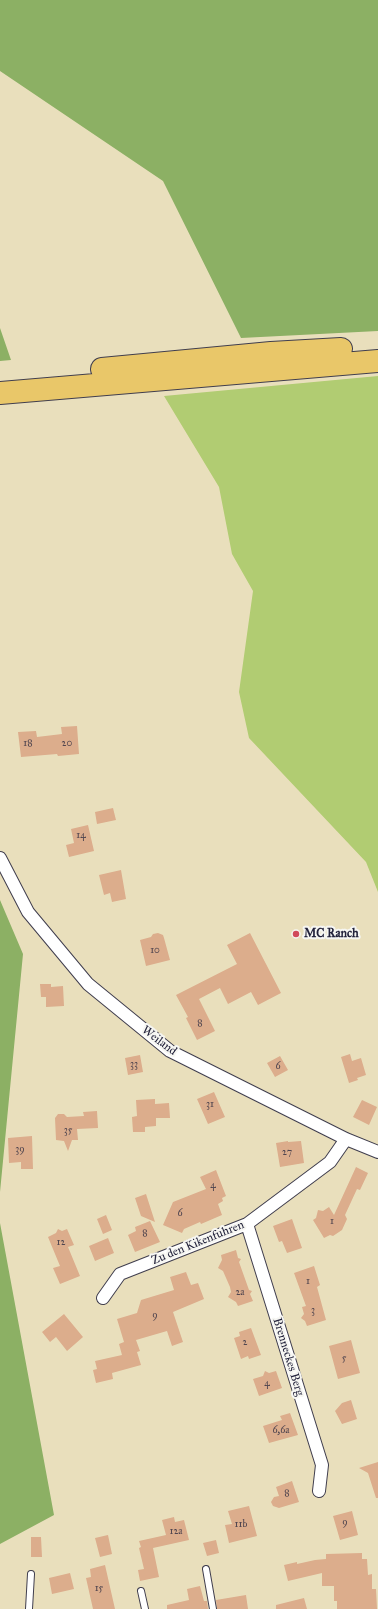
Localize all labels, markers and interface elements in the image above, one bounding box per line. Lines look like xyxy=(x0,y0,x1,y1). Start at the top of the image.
house number: 18 xyxy=(23,738,33,750)
house number: 20 xyxy=(62,738,72,750)
house number: 14 xyxy=(76,830,86,842)
place label: MC Ranch xyxy=(304,927,359,941)
marker: MC Ranch xyxy=(291,929,301,939)
house number: 10 xyxy=(150,945,160,957)
house number: 8 xyxy=(197,1018,203,1030)
street label: Weiland xyxy=(139,1023,179,1059)
house number: 33 xyxy=(130,1059,138,1071)
house number: 6 xyxy=(275,1061,281,1073)
house number: 31 xyxy=(206,1099,214,1111)
house number: 35 xyxy=(64,1125,72,1137)
house number: 39 xyxy=(15,1144,25,1156)
house number: 27 xyxy=(282,1147,292,1159)
house number: 4 xyxy=(210,1180,216,1192)
house number: 6 xyxy=(177,1208,183,1220)
house number: 1 xyxy=(330,1216,334,1228)
street label: Zu den Kikenfuhren xyxy=(150,1218,246,1268)
house number: 8 xyxy=(142,1228,148,1240)
house number: 12 xyxy=(57,1237,65,1249)
house number: 1 xyxy=(306,1276,310,1288)
house number: 2a xyxy=(235,1287,245,1299)
house number: 3 xyxy=(311,1305,315,1317)
house number: 9 xyxy=(152,1310,158,1322)
street label: Brenneckes Berg xyxy=(269,1316,307,1398)
house number: 2 xyxy=(243,1337,247,1349)
house number: 5 xyxy=(342,1353,346,1365)
house number: 4 xyxy=(264,1378,270,1390)
house number: 6,6a xyxy=(272,1425,290,1437)
house number: 8 xyxy=(284,1488,290,1500)
house number: 9 xyxy=(342,1517,348,1529)
house number: 11b xyxy=(235,1519,247,1531)
house number: 12a xyxy=(169,1526,183,1538)
house number: 15 xyxy=(95,1583,103,1595)

